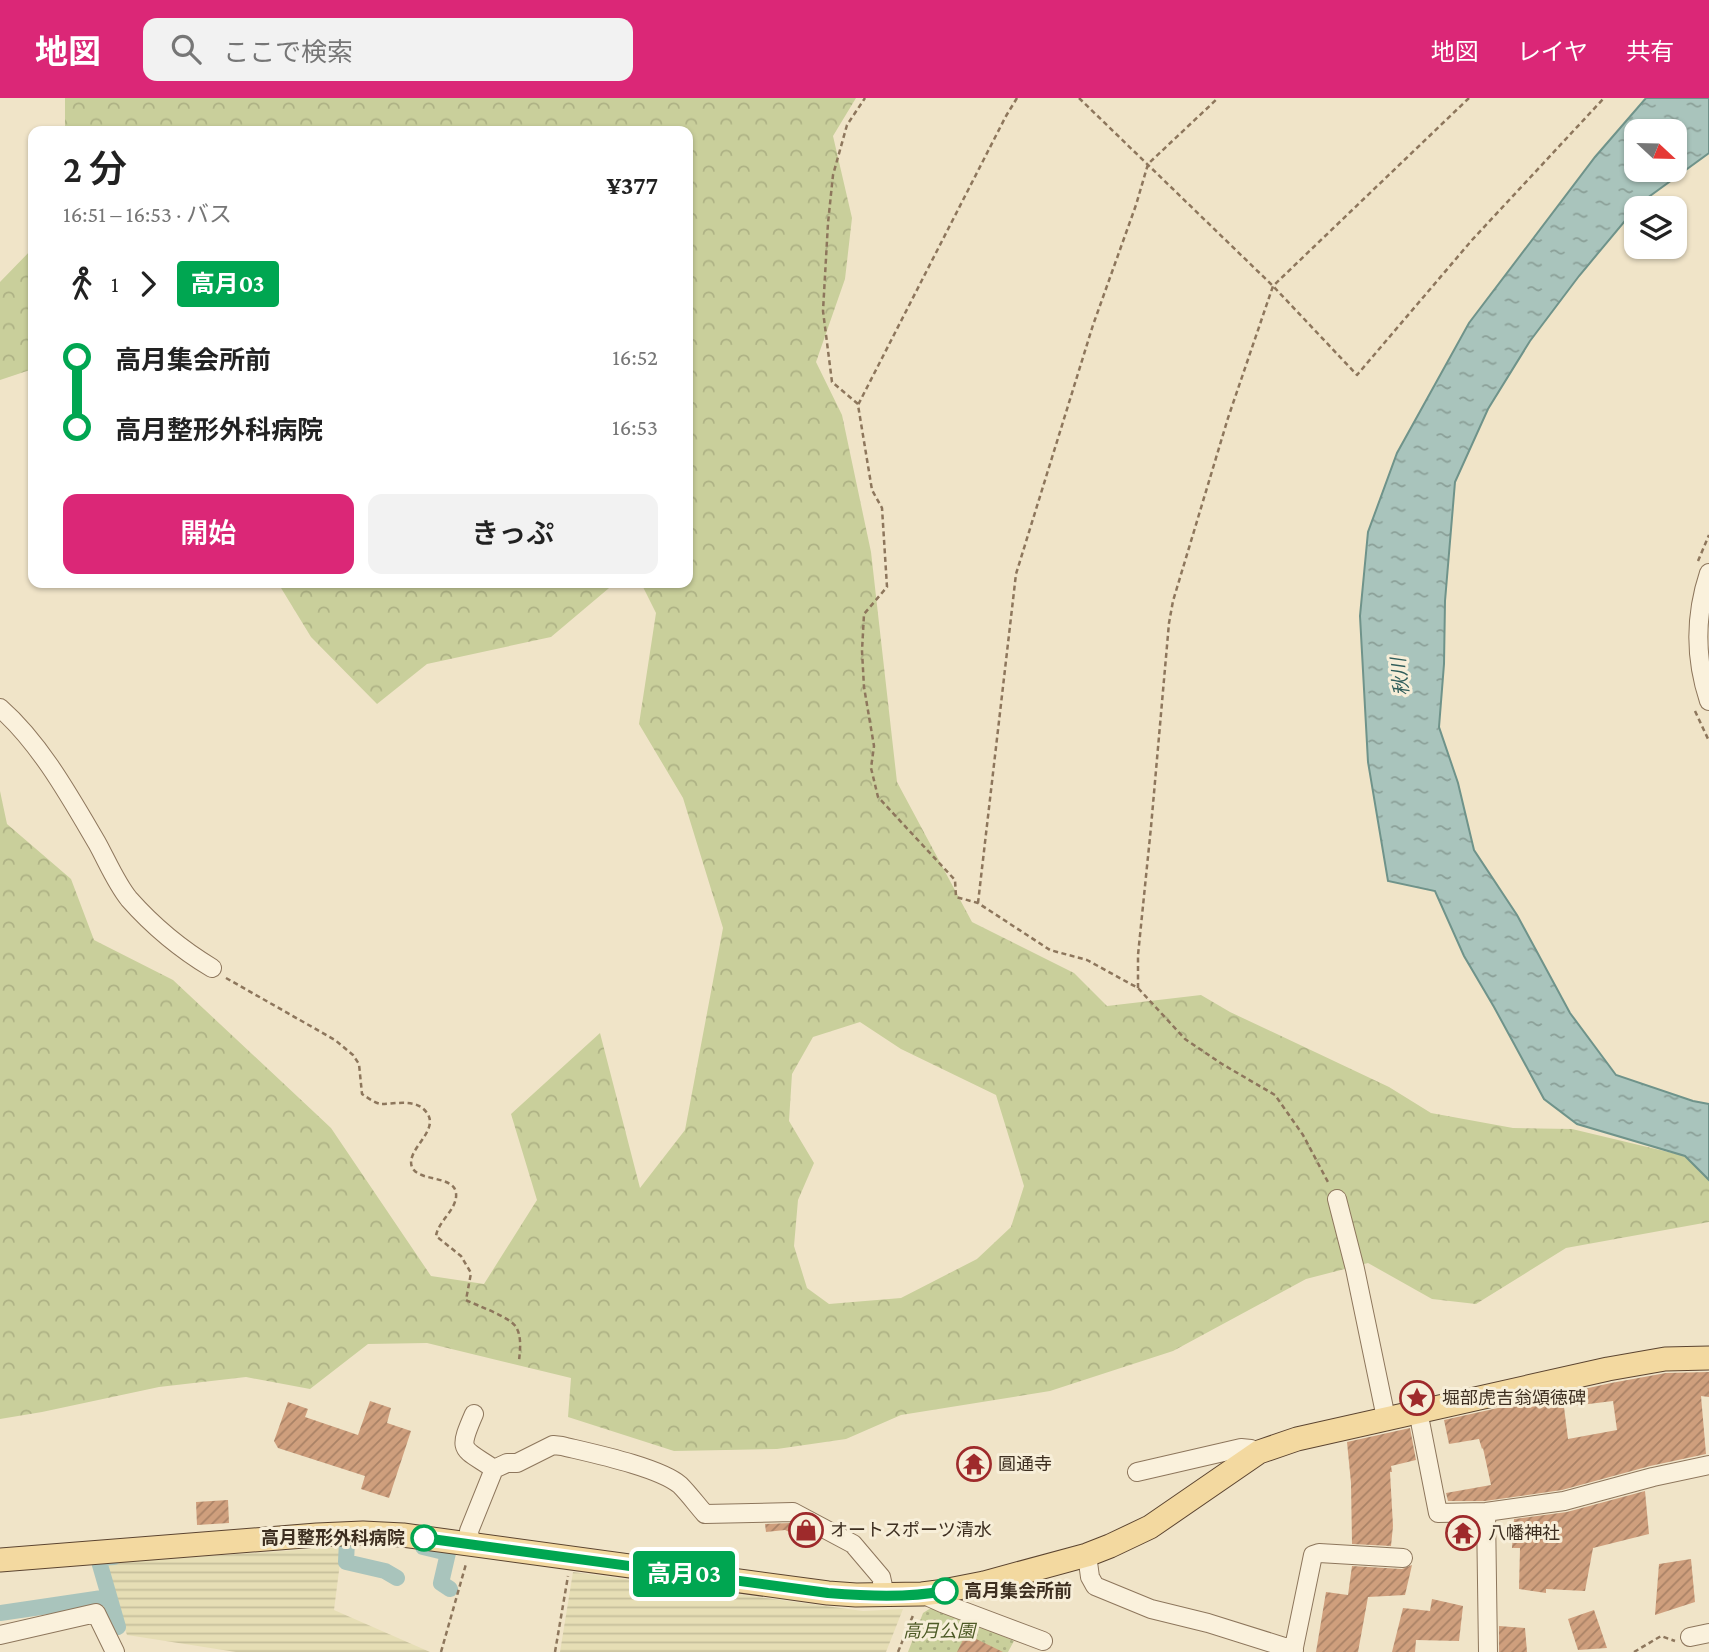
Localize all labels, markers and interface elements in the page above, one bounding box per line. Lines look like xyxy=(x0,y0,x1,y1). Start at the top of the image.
search box xyxy=(143,18,633,81)
icon: search xyxy=(167,30,205,68)
text: 地図 xyxy=(35,33,101,70)
text: ここで検索 xyxy=(223,38,353,67)
text: 地図 xyxy=(1431,38,1479,65)
text: レイヤ xyxy=(1517,38,1588,65)
text: 共有 xyxy=(1626,38,1674,65)
north arrow xyxy=(1624,119,1687,182)
map controls xyxy=(1624,119,1687,259)
text: 2 分 xyxy=(63,148,127,190)
text: ¥377 xyxy=(607,171,658,200)
button: layers xyxy=(1624,196,1687,259)
text: 16:51 – 16:53 · バス xyxy=(63,201,232,227)
icon: walk xyxy=(63,265,101,303)
icon: forward xyxy=(129,265,167,303)
text: 高月03 xyxy=(191,270,265,297)
text: 1 xyxy=(111,271,119,297)
text: 16:52 xyxy=(612,344,658,370)
text: 高月集会所前 xyxy=(115,346,271,375)
text: 16:53 xyxy=(612,414,658,440)
text: 高月整形外科病院 xyxy=(115,416,323,445)
button: 開始 xyxy=(63,494,354,574)
button: きっぷ xyxy=(368,494,658,574)
water label: 秋川 xyxy=(1387,655,1412,697)
place icon: 堀部虎吉翁頌徳碑 xyxy=(1398,1379,1436,1417)
place label: 堀部虎吉翁頌徳碑 xyxy=(1442,1388,1586,1408)
temple icon: 圓通寺 xyxy=(955,1445,993,1483)
place label: 圓通寺 xyxy=(998,1454,1052,1474)
shop icon: オートスポーツ清水 xyxy=(787,1511,825,1549)
temple icon: 八幡神社 xyxy=(1444,1514,1482,1552)
place label: オートスポーツ清水 xyxy=(830,1520,992,1540)
place label: 八幡神社 xyxy=(1488,1523,1560,1543)
marker: 高月整形外科病院 xyxy=(411,1525,437,1551)
place label: 高月整形外科病院 xyxy=(261,1528,405,1548)
line badge: 高月03 xyxy=(635,1551,733,1597)
text: 高月03 xyxy=(647,1560,721,1587)
marker: 高月集会所前 xyxy=(932,1578,958,1604)
place label: 高月集会所前 xyxy=(964,1581,1072,1601)
park label: 高月公園 xyxy=(903,1621,978,1641)

